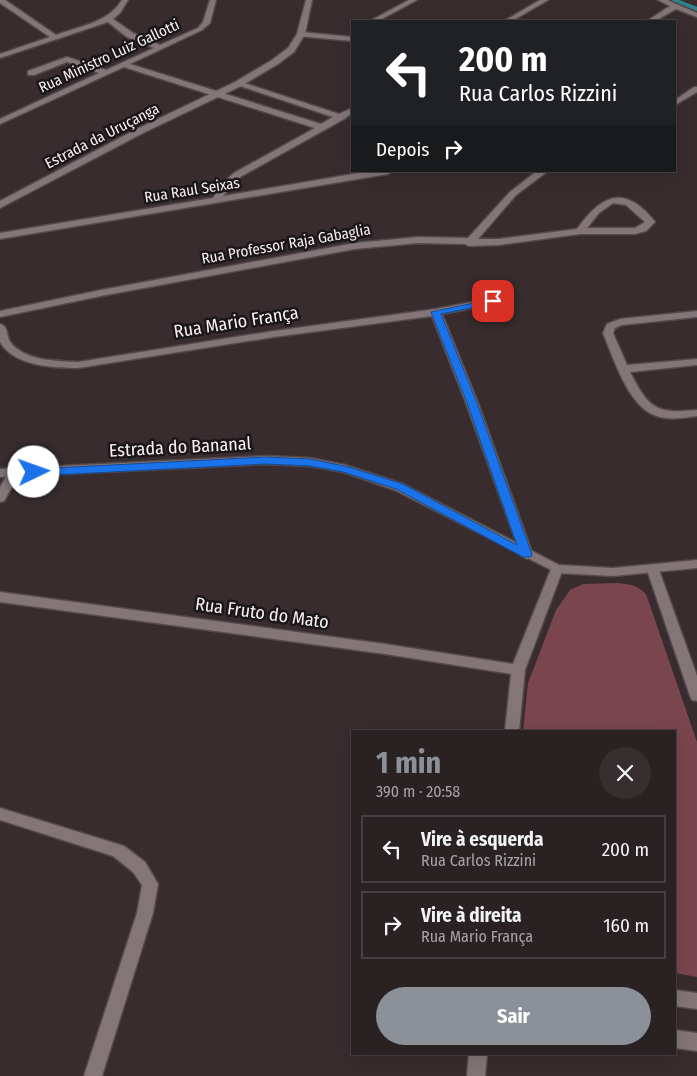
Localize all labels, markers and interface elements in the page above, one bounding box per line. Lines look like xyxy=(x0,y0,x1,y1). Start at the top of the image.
street label: Rua Ministro Luiz Gallotti xyxy=(36,15,182,97)
text: 200 m xyxy=(459,38,547,80)
icon: left xyxy=(376,40,441,105)
text: Rua Carlos Rizzini xyxy=(459,80,617,107)
street label: Estrada da Uruçanga xyxy=(42,99,162,173)
icon: right xyxy=(439,135,467,163)
text: Depois xyxy=(376,138,429,161)
street label: Rua Raul Seixas xyxy=(143,174,241,206)
street label: Rua Professor Raja Gabaglia xyxy=(200,220,372,268)
pin xyxy=(472,280,514,322)
icon: arrive xyxy=(479,287,507,315)
street label: Rua Mario França xyxy=(172,301,300,343)
street label: Estrada do Bananal xyxy=(108,432,252,462)
position arrow xyxy=(7,445,59,497)
street label: Rua Fruto do Mato xyxy=(194,593,330,633)
text: 1 min xyxy=(376,745,441,781)
button: close xyxy=(599,747,651,799)
text: 390 m · 20:58 xyxy=(376,782,460,801)
text: Vire à esquerda xyxy=(421,828,543,851)
icon: left xyxy=(378,835,406,863)
text: 200 m xyxy=(602,838,649,861)
text: Rua Carlos Rizzini xyxy=(421,851,536,870)
text: Vire à direita xyxy=(421,904,522,927)
icon: right xyxy=(378,911,406,939)
text: 160 m xyxy=(603,914,649,937)
text: Rua Mario França xyxy=(421,927,533,946)
button: Sair xyxy=(376,987,651,1045)

